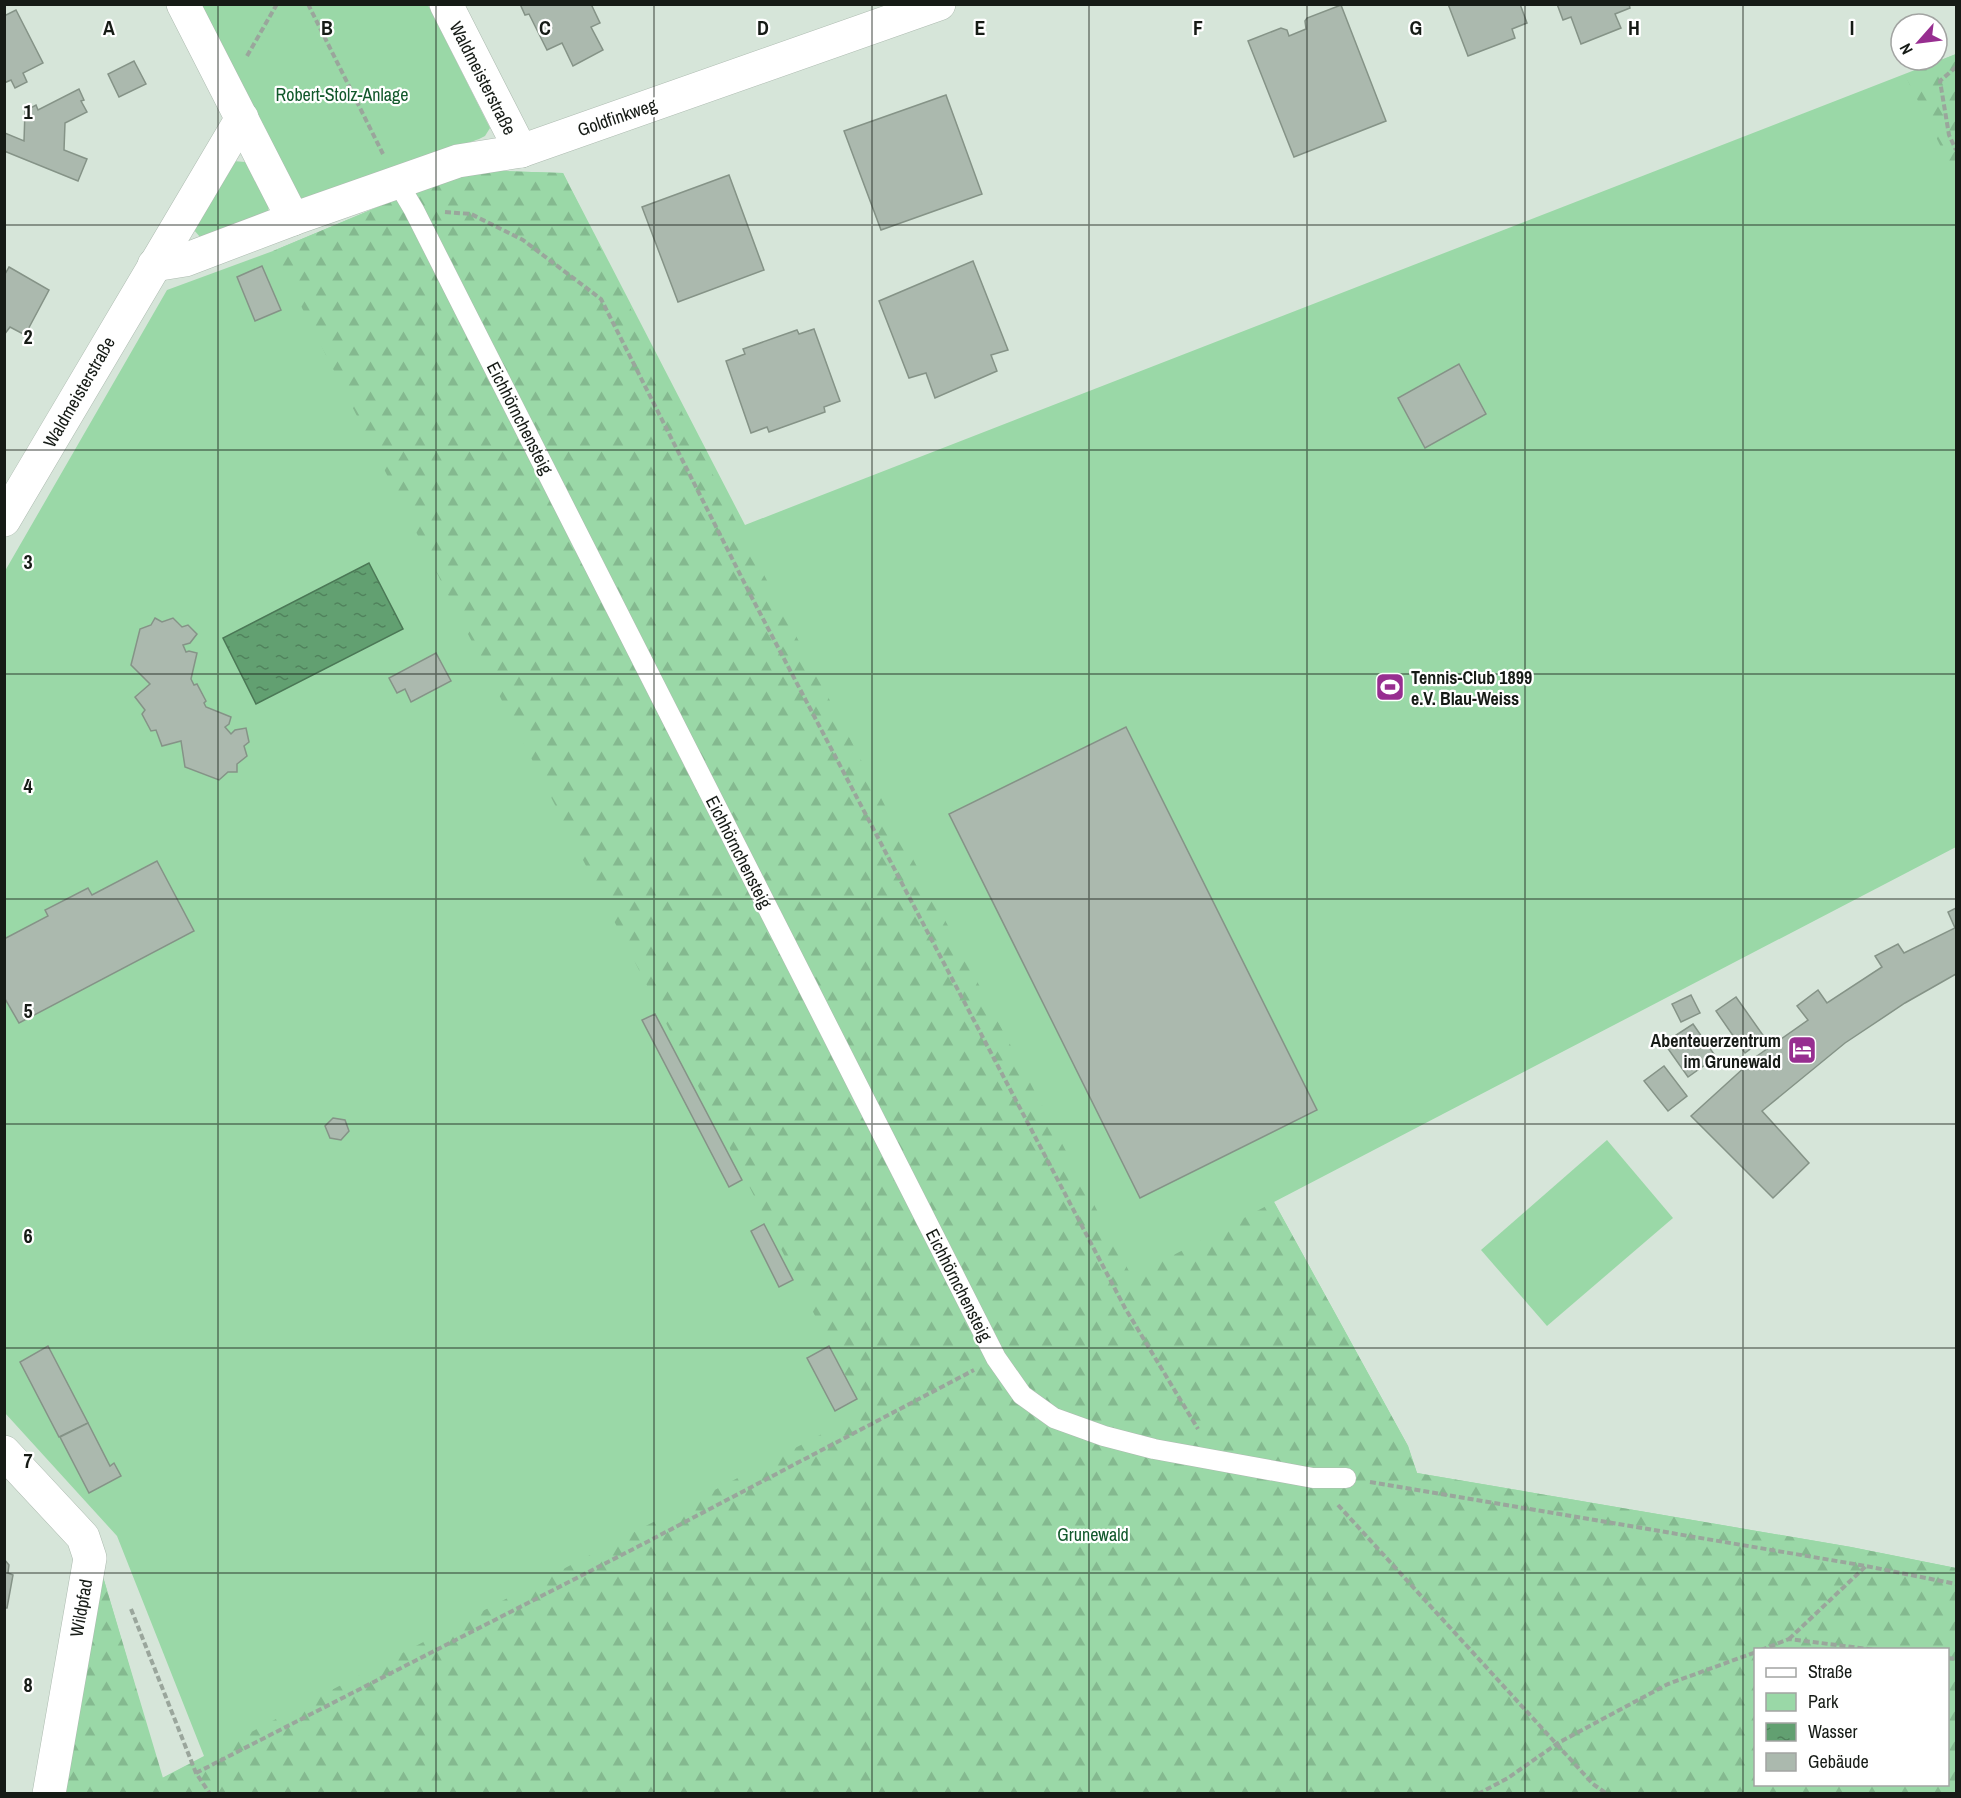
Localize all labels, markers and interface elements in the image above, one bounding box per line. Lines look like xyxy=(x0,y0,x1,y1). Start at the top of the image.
north arrow xyxy=(1889,12,1949,72)
text: A xyxy=(103,14,115,41)
text: B xyxy=(321,14,333,41)
text: C xyxy=(539,14,551,41)
text: D xyxy=(757,14,769,41)
text: E xyxy=(975,14,986,41)
text: F xyxy=(1193,14,1203,41)
text: G xyxy=(1410,14,1422,41)
text: H xyxy=(1628,14,1640,41)
text: I xyxy=(1850,14,1854,41)
street label: Waldmeisterstraße xyxy=(444,17,522,139)
text: N xyxy=(1894,40,1918,58)
park label: Robert-Stolz-Anlage xyxy=(276,82,408,107)
street label: Goldfinkweg xyxy=(574,92,661,142)
text: 1 xyxy=(23,98,33,125)
text: 2 xyxy=(23,323,33,350)
street label: Waldmeisterstraße xyxy=(37,332,121,452)
street label: Eichhörnchensteig xyxy=(481,357,559,479)
text: 3 xyxy=(23,548,33,575)
place label: Tennis-Club 1899 e.V. Blau-Weiss xyxy=(1411,665,1532,711)
sports icon: Tennis-Club 1899 e.V. Blau-Weiss xyxy=(1374,671,1406,703)
text: 4 xyxy=(23,772,33,799)
street label: Eichhörnchensteig xyxy=(700,791,778,913)
text: 5 xyxy=(23,997,33,1024)
place label: Abenteuerzentrum im Grunewald xyxy=(1651,1028,1781,1074)
hotel icon: Abenteuerzentrum im Grunewald xyxy=(1786,1034,1818,1066)
text: 6 xyxy=(23,1222,33,1249)
street label: Eichhörnchensteig xyxy=(920,1224,998,1346)
text: 7 xyxy=(23,1447,33,1474)
park label: Grunewald xyxy=(1057,1522,1129,1547)
street label: Wildpfad xyxy=(64,1577,98,1639)
legend xyxy=(1754,1648,1949,1786)
text: Straße xyxy=(1808,1659,1852,1684)
text: 8 xyxy=(23,1671,33,1698)
text: Park xyxy=(1808,1689,1839,1714)
text: Wasser xyxy=(1808,1719,1858,1744)
text: Gebäude xyxy=(1808,1749,1869,1774)

